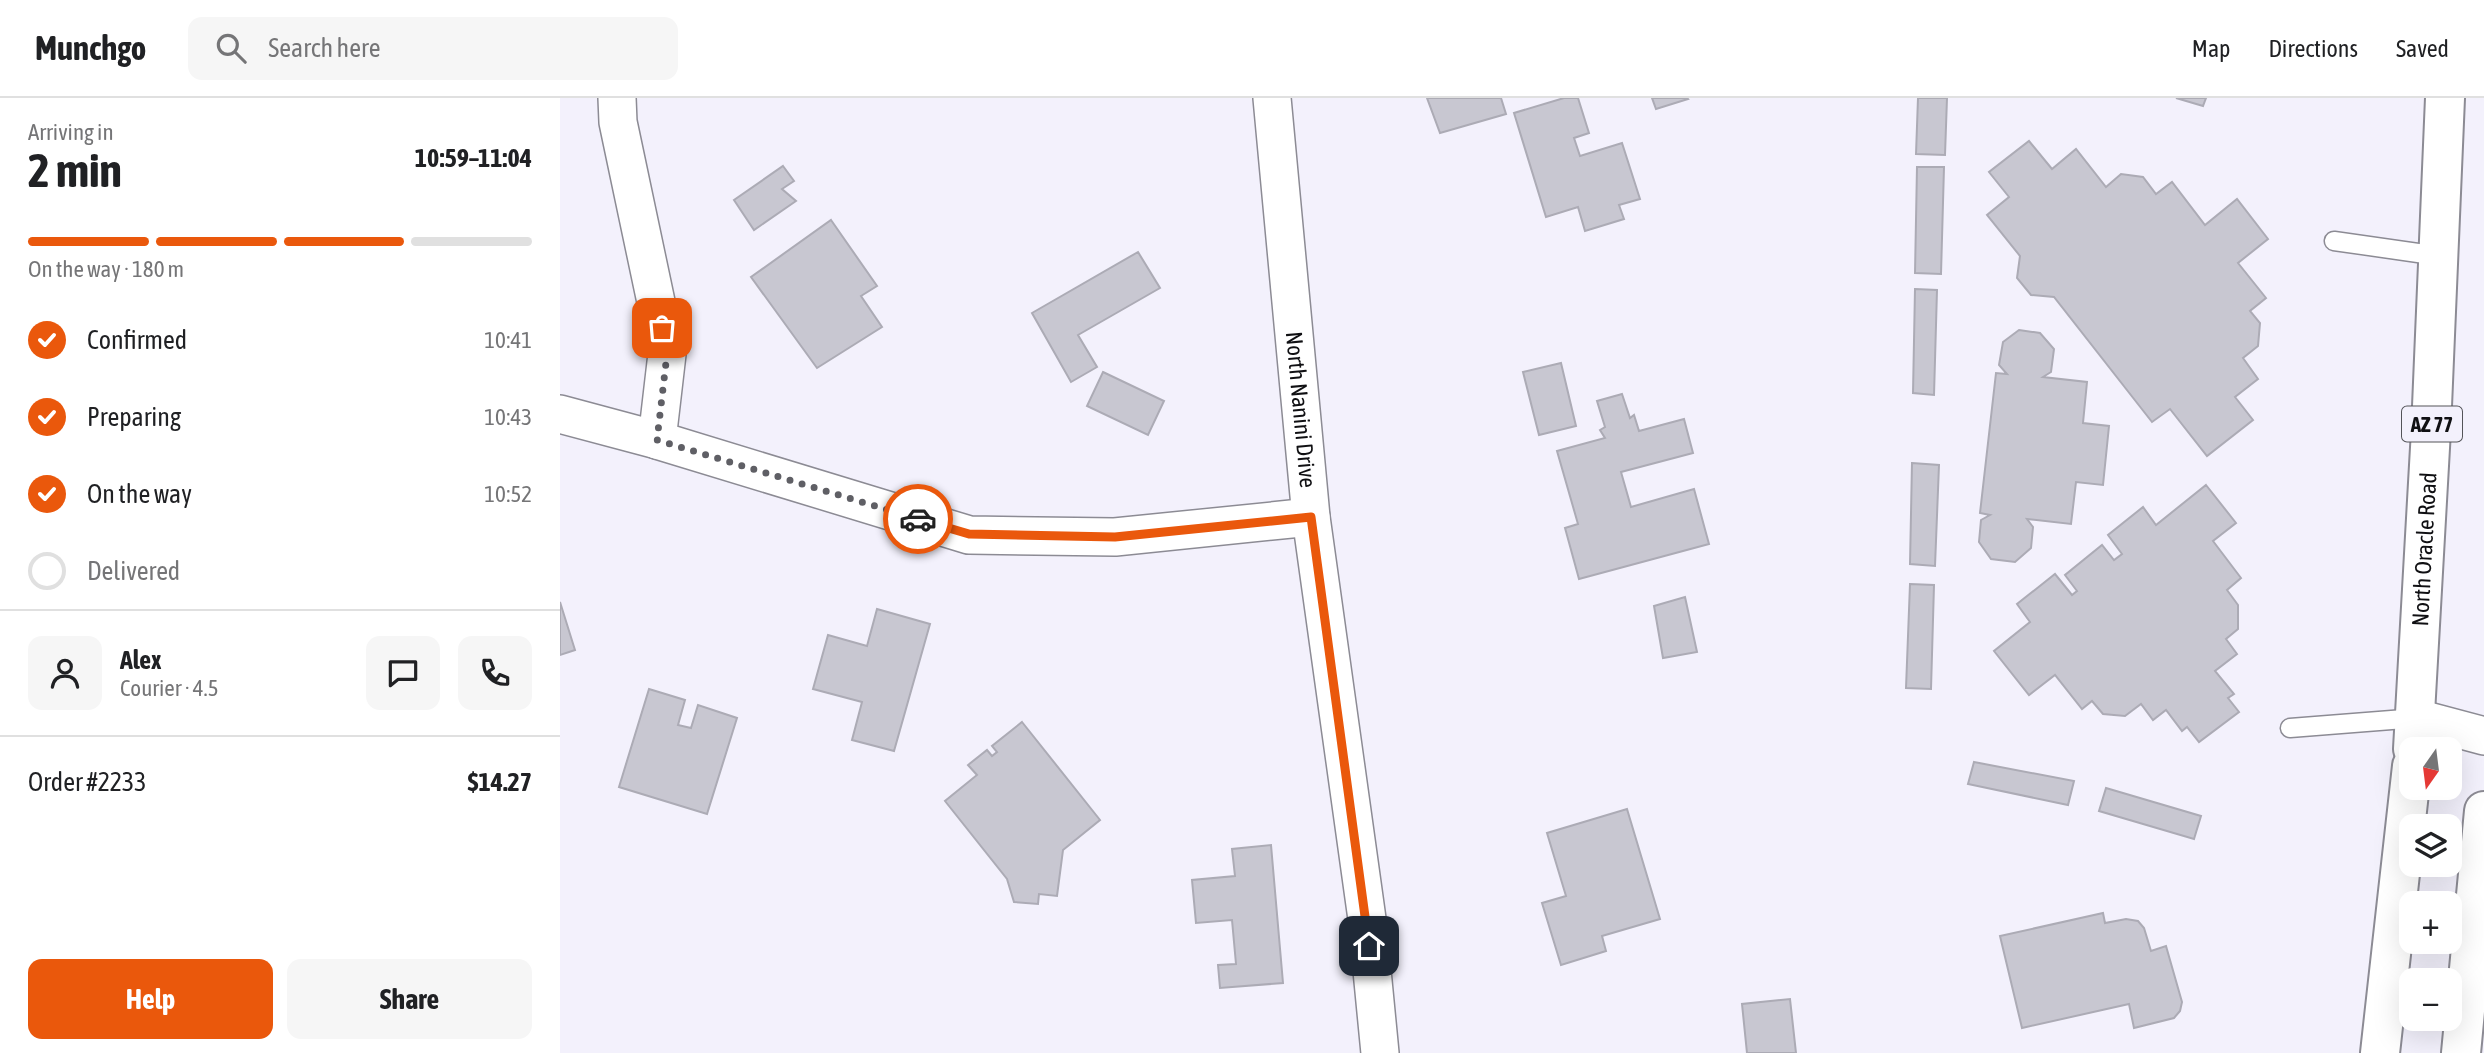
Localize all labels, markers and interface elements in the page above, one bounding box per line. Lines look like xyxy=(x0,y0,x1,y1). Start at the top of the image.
search box xyxy=(188,17,678,80)
text: Munchgo xyxy=(35,29,146,67)
icon: search xyxy=(212,29,250,67)
text: Search here xyxy=(268,33,380,63)
text: Map xyxy=(2192,35,2230,62)
text: Directions xyxy=(2268,35,2358,62)
text: Saved xyxy=(2396,35,2449,62)
text: Arriving in xyxy=(28,119,114,145)
text: 10:59–11:04 xyxy=(415,143,532,173)
text: 2 min xyxy=(28,144,122,197)
text: On the way · 180 m xyxy=(28,256,184,282)
pin xyxy=(632,298,692,358)
icon: bag xyxy=(643,309,681,347)
icon: check xyxy=(28,321,66,359)
text: Confirmed xyxy=(87,325,187,355)
text: 10:41 xyxy=(484,327,532,353)
street label: North Nanini Drive xyxy=(1281,330,1321,489)
icon: check xyxy=(28,398,66,436)
text: Preparing xyxy=(87,402,181,432)
text: 10:43 xyxy=(484,404,532,430)
road number: AZ 77 xyxy=(2402,406,2462,442)
street label: North Oracle Road xyxy=(2407,472,2442,627)
icon: check xyxy=(28,475,66,513)
text: On the way xyxy=(87,479,192,509)
text: 10:52 xyxy=(484,481,532,507)
courier xyxy=(883,484,953,554)
icon: car xyxy=(899,500,937,538)
text: Delivered xyxy=(87,556,180,586)
button: person xyxy=(28,636,102,710)
button: chat xyxy=(366,636,440,710)
button: phone xyxy=(458,636,532,710)
text: Alex xyxy=(120,645,161,675)
text: Courier · 4.5 xyxy=(120,675,219,701)
north arrow xyxy=(2399,737,2462,800)
map controls xyxy=(2399,737,2462,1031)
text: Order #2233 xyxy=(28,767,147,797)
text: $14.27 xyxy=(468,767,532,797)
button: layers xyxy=(2399,814,2462,877)
button: + xyxy=(2399,891,2462,954)
pin xyxy=(1339,916,1399,976)
icon: home xyxy=(1350,927,1388,965)
button: Help xyxy=(28,959,273,1039)
button: Share xyxy=(287,959,532,1039)
button: − xyxy=(2399,968,2462,1031)

